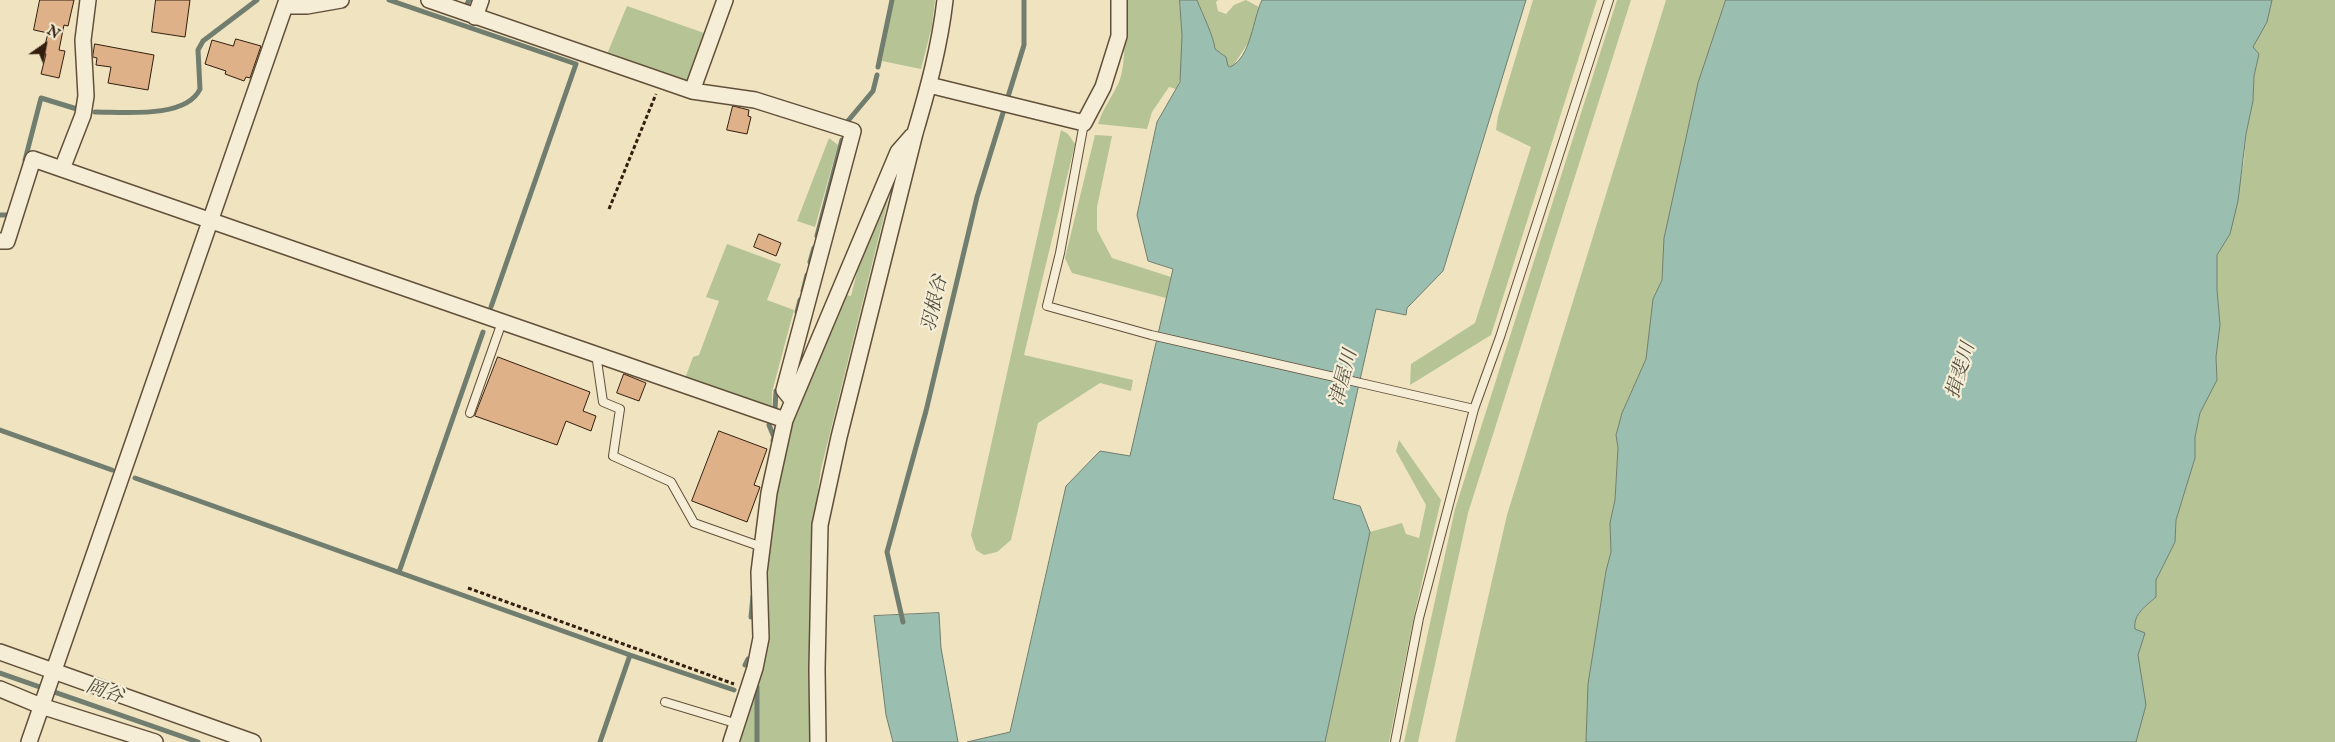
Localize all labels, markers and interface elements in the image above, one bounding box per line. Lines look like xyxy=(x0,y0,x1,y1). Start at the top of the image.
north arrow xyxy=(20,20,70,70)
text: N xyxy=(43,22,63,43)
water label: 羽根谷 xyxy=(918,274,954,334)
water label: 揖斐川 xyxy=(1943,340,1981,402)
water label: 津屋川 xyxy=(1327,348,1363,408)
water label: 岡谷 xyxy=(82,676,126,710)

